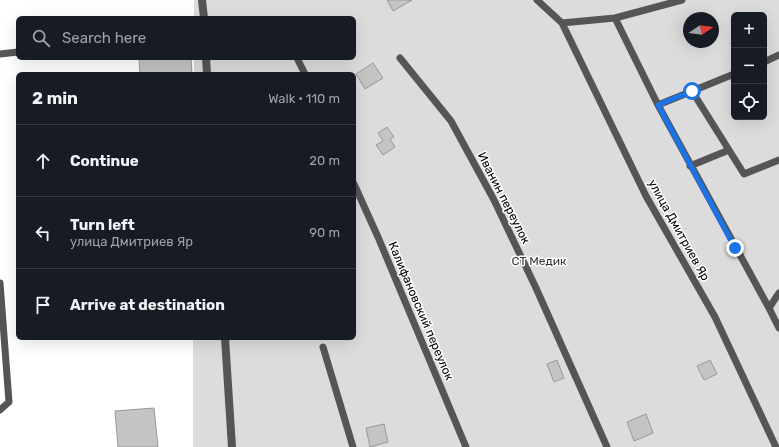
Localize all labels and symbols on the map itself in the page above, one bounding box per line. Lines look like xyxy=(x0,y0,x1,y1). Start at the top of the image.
north arrow xyxy=(683,12,719,48)
route start xyxy=(683,82,701,100)
street label: Иванин переулок xyxy=(475,150,533,247)
street label: улица Дмитриев Яр xyxy=(645,177,713,283)
route end xyxy=(726,239,744,257)
street label: Калифановский переулок xyxy=(385,240,457,383)
park label: СТ Медик xyxy=(511,254,567,268)

